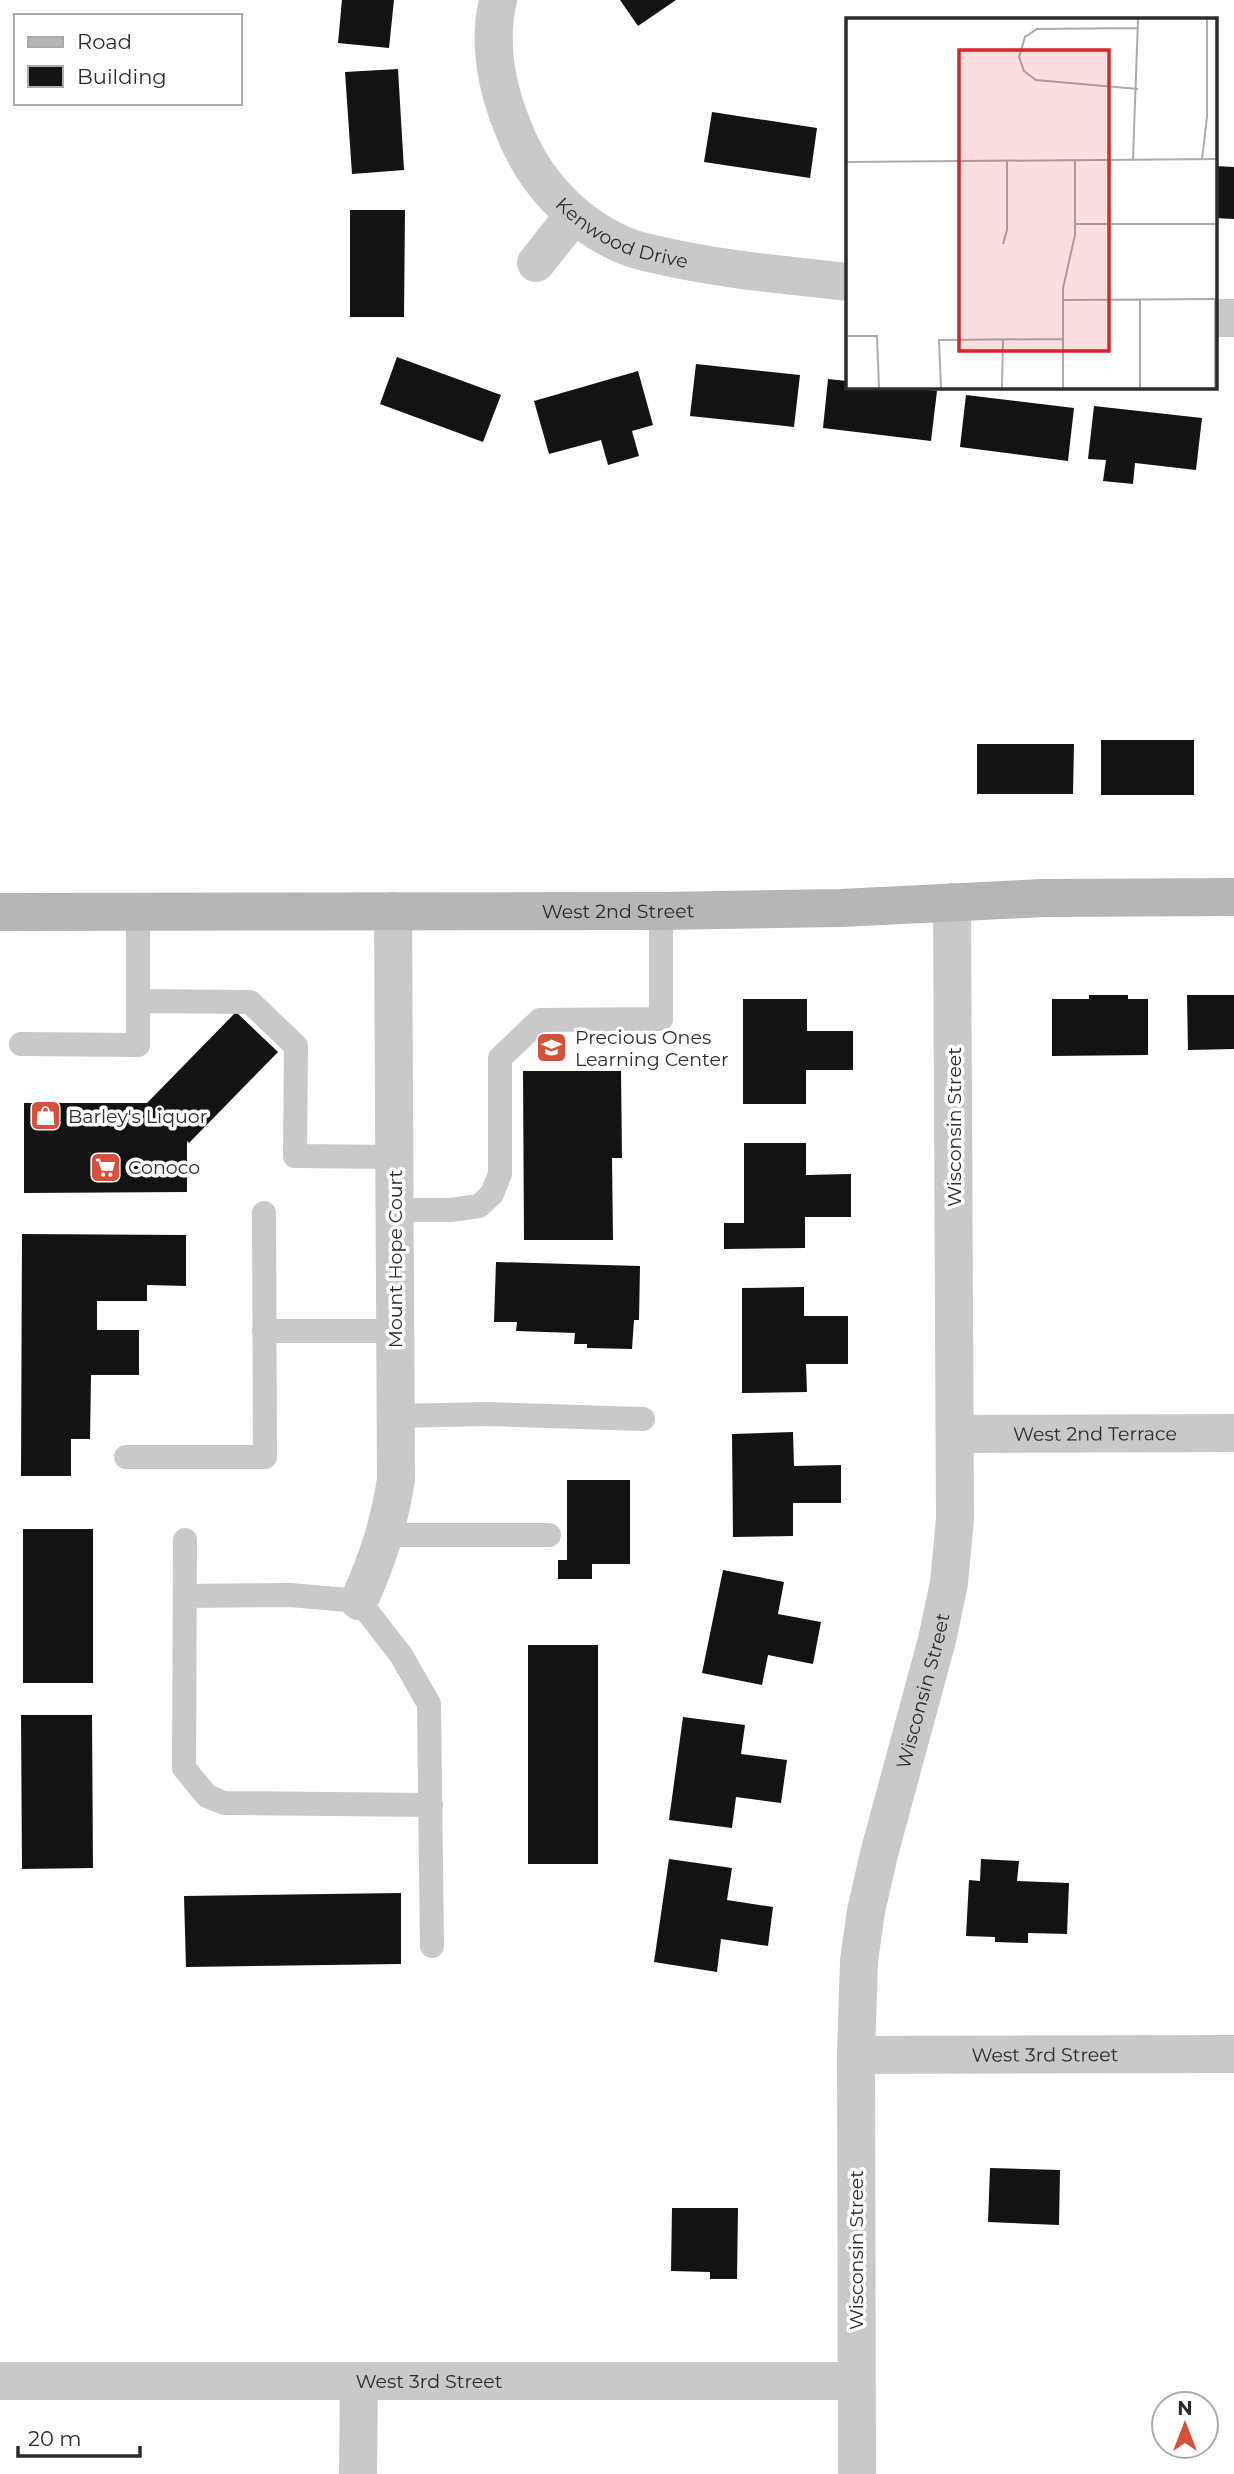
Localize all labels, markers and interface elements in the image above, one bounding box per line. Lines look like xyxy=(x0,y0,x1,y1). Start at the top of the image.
legend xyxy=(14,14,242,105)
inset map xyxy=(846,18,1216,388)
text: Road xyxy=(77,29,132,54)
text: Building xyxy=(77,64,167,89)
street label: Kenwood Drive xyxy=(551,192,690,273)
street label: West 2nd Street xyxy=(542,899,695,923)
place label: Precious Ones Learning Center xyxy=(575,1026,729,1071)
school or university icon: Precious Ones Learning Center xyxy=(535,1031,569,1065)
street label: Wisconsin Street xyxy=(943,1047,966,1207)
shop icon: Barley's Liquor xyxy=(28,1099,62,1133)
place label: Barley's Liquor xyxy=(68,1105,207,1128)
supermarket icon: Conoco xyxy=(88,1150,122,1184)
place label: Conoco xyxy=(128,1156,200,1179)
street label: Mount Hope Court xyxy=(384,1170,407,1348)
street label: West 2nd Terrace xyxy=(1013,1422,1177,1445)
street label: Wisconsin Street xyxy=(891,1611,954,1771)
street label: West 3rd Street xyxy=(971,2043,1119,2066)
street label: Wisconsin Street xyxy=(845,2170,868,2330)
street label: West 3rd Street xyxy=(355,2370,503,2393)
north arrow xyxy=(1150,2390,1220,2460)
text: N xyxy=(1177,2397,1193,2420)
scale bar xyxy=(18,2414,140,2458)
text: 20 m xyxy=(28,2426,82,2451)

